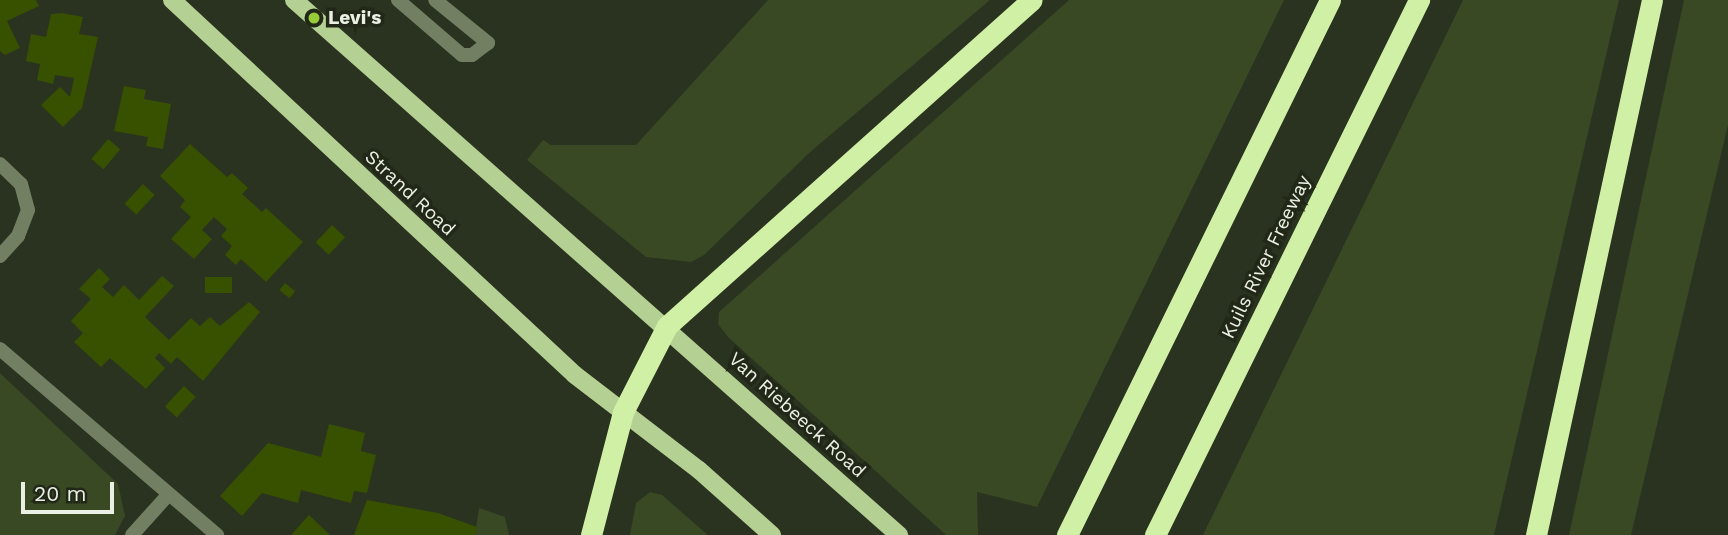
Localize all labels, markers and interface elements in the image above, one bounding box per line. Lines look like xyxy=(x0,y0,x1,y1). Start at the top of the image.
place label: Levi's xyxy=(328,7,381,29)
marker: Levi's xyxy=(306,10,322,26)
street label: Strand Road xyxy=(360,145,460,241)
street label: Kuils River Freeway xyxy=(1216,171,1316,343)
street label: Van Riebeeck Road xyxy=(724,347,870,483)
scale bar xyxy=(24,468,117,512)
text: 20 m xyxy=(34,481,86,506)

